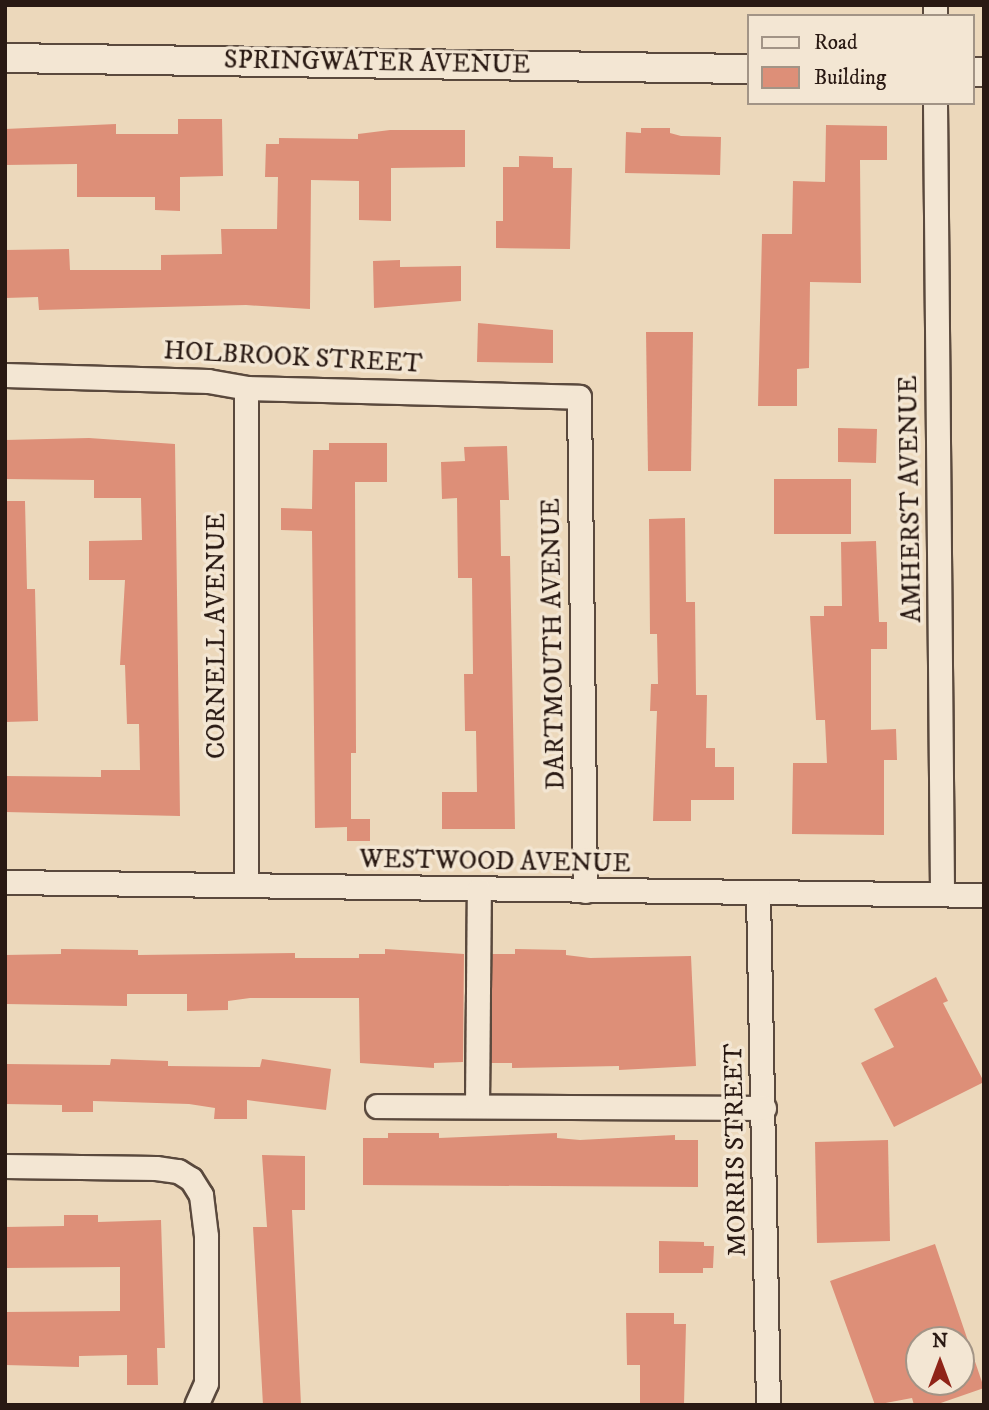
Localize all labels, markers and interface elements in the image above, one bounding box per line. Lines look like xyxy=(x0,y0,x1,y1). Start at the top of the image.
legend xyxy=(748,14,975,105)
text: Road xyxy=(814,30,858,56)
street label: SPRINGWATER AVENUE xyxy=(224,45,530,81)
text: Building xyxy=(814,65,886,91)
street label: HOLBROOK STREET xyxy=(163,336,423,380)
street label: AMHERST AVENUE xyxy=(893,375,929,623)
street label: DARTMOUTH AVENUE xyxy=(536,498,572,790)
street label: CORNELL AVENUE xyxy=(201,513,233,759)
street label: WESTWOOD AVENUE xyxy=(359,844,631,880)
street label: MORRIS STREET xyxy=(719,1043,753,1257)
north arrow xyxy=(905,1326,975,1396)
text: N xyxy=(932,1330,948,1353)

